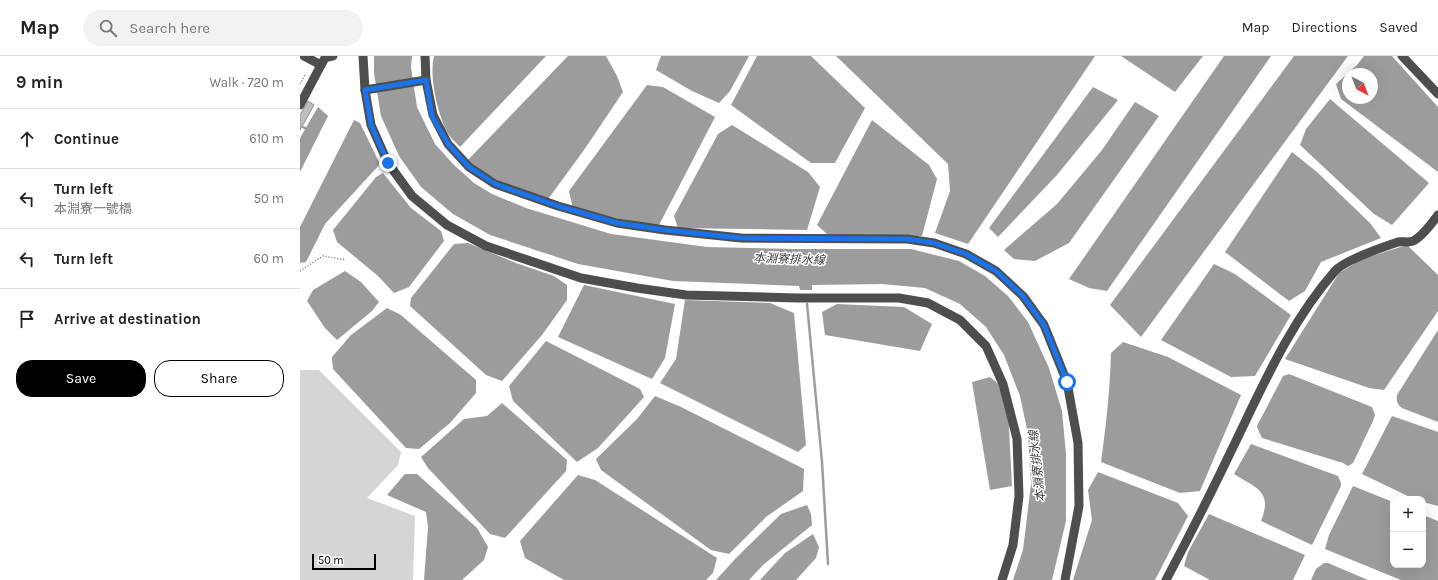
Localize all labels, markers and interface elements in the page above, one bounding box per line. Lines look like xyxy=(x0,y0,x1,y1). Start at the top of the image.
search box xyxy=(83,10,363,46)
text: Map xyxy=(20,17,59,39)
icon: search xyxy=(97,17,119,39)
text: Search here xyxy=(129,19,210,37)
text: Map xyxy=(1242,19,1270,36)
text: Directions xyxy=(1292,19,1357,36)
text: Saved xyxy=(1379,19,1418,36)
north arrow xyxy=(1342,68,1378,104)
text: 9 min xyxy=(16,72,63,92)
text: Walk · 720 m xyxy=(210,75,284,90)
icon: ahead xyxy=(16,128,38,150)
text: Continue xyxy=(54,130,119,148)
text: 610 m xyxy=(249,131,284,146)
route end xyxy=(379,154,397,172)
text: Turn left xyxy=(54,180,113,198)
icon: left xyxy=(16,188,38,210)
text: 50 m xyxy=(254,191,284,206)
text: 本淵寮一號橋 xyxy=(54,201,132,216)
icon: left xyxy=(16,248,38,270)
text: Turn left xyxy=(54,250,113,268)
text: 60 m xyxy=(254,251,284,266)
water label: 本淵寮排水線 xyxy=(753,251,827,267)
icon: arrive xyxy=(16,308,38,330)
text: Arrive at destination xyxy=(54,310,201,328)
button: Save xyxy=(16,360,146,397)
button: Share xyxy=(154,360,284,397)
route start xyxy=(1058,373,1076,391)
water label: 本淵寮排水線 xyxy=(1026,427,1048,503)
map controls xyxy=(1390,496,1426,568)
button: + xyxy=(1390,496,1426,532)
button: − xyxy=(1390,532,1426,568)
scale bar xyxy=(312,552,376,571)
text: 50 m xyxy=(318,554,344,567)

